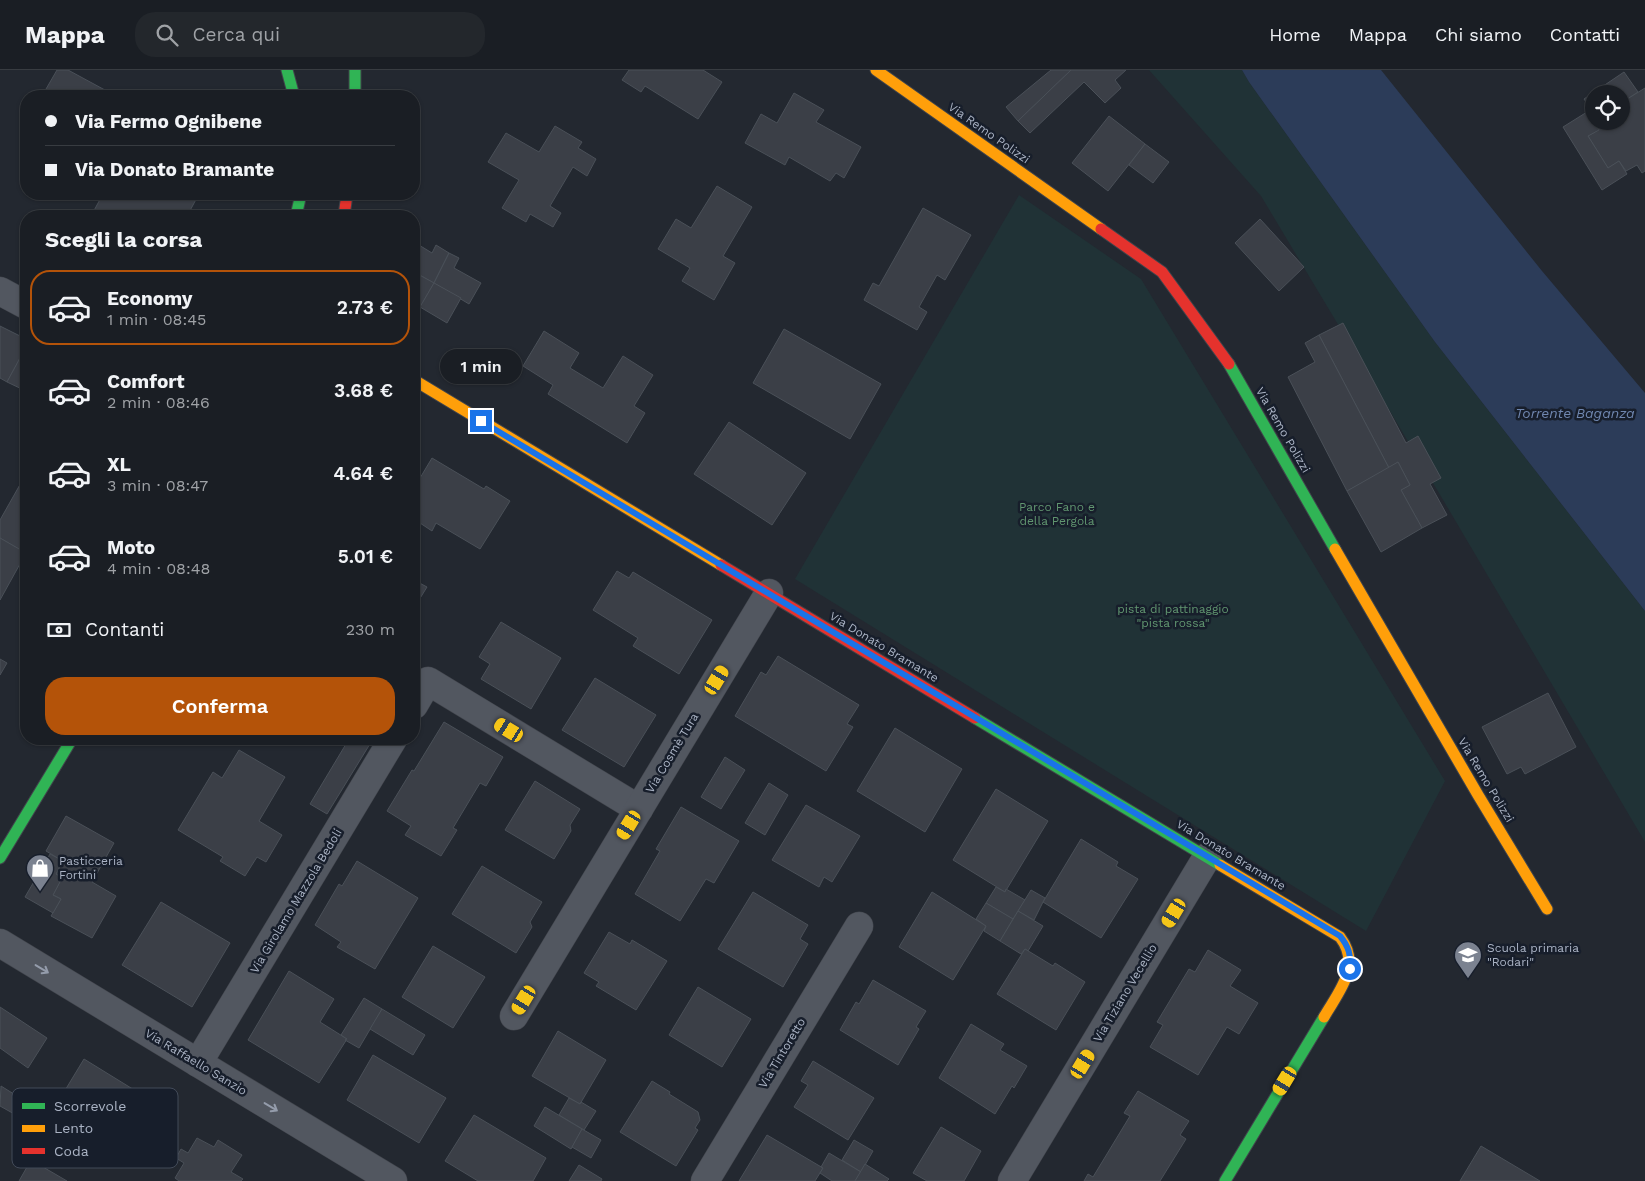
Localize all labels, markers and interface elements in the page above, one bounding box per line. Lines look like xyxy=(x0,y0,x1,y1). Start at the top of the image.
search box xyxy=(135,12,485,57)
text: Mappa xyxy=(25,21,105,49)
icon: search xyxy=(153,21,181,49)
text: Cerca qui xyxy=(193,23,280,46)
text: Home xyxy=(1269,24,1321,45)
text: Mappa xyxy=(1349,24,1407,45)
text: Chi siamo xyxy=(1435,24,1522,45)
text: Contatti xyxy=(1550,24,1620,45)
map controls xyxy=(1585,85,1630,130)
button: locate xyxy=(1585,85,1630,130)
street label: Via Remo Polizzi xyxy=(946,100,1032,166)
text: Via Fermo Ognibene xyxy=(75,110,262,133)
text: Via Donato Bramante xyxy=(75,158,274,181)
text: Scegli la corsa xyxy=(45,227,202,252)
icon: car xyxy=(47,285,92,330)
text: Economy xyxy=(107,287,192,310)
text: 2.73 € xyxy=(337,296,393,319)
text: 1 min · 08:45 xyxy=(107,310,206,329)
callout: 1 min xyxy=(440,348,522,384)
text: 1 min xyxy=(460,357,502,376)
icon: car xyxy=(47,368,92,413)
text: Comfort xyxy=(107,370,185,393)
text: 3.68 € xyxy=(334,379,393,402)
street label: Via Remo Polizzi xyxy=(1253,385,1313,475)
text: 2 min · 08:46 xyxy=(107,393,210,412)
water label: Torrente Baganza xyxy=(1515,405,1635,421)
route end xyxy=(470,410,492,432)
icon: car xyxy=(47,451,92,496)
text: XL xyxy=(107,453,131,476)
text: 4.64 € xyxy=(333,462,393,485)
text: 3 min · 08:47 xyxy=(107,476,208,495)
park label: Parco Fano e della Pergola xyxy=(1019,500,1095,528)
icon: car xyxy=(47,534,92,579)
text: Moto xyxy=(107,536,155,559)
text: 5.01 € xyxy=(338,545,393,568)
text: 4 min · 08:48 xyxy=(107,559,210,578)
park label: pista di pattinaggio "pista rossa" xyxy=(1117,602,1229,630)
street label: Via Donato Bramante xyxy=(827,609,941,685)
icon: cash xyxy=(45,616,73,644)
text: Contanti xyxy=(85,618,164,641)
text: 230 m xyxy=(346,620,395,639)
car xyxy=(702,663,731,697)
button: Conferma xyxy=(45,677,395,735)
street label: Via Cosmè Tura xyxy=(643,710,702,796)
car xyxy=(492,716,525,744)
street label: Via Remo Polizzi xyxy=(1455,735,1517,825)
car xyxy=(614,808,643,842)
street label: Via Donato Bramante xyxy=(1174,817,1288,893)
street label: Via Girolamo Mazzola Bedoli xyxy=(247,826,345,976)
shop icon: Pasticceria Fortini xyxy=(25,853,55,892)
place label: Pasticceria Fortini xyxy=(59,854,123,882)
car xyxy=(1159,896,1188,930)
school or university icon: Scuola primaria "Rodari" xyxy=(1453,940,1483,979)
place label: Scuola primaria "Rodari" xyxy=(1487,941,1579,969)
street label: Via Tiziano Vecellio xyxy=(1090,942,1160,1044)
route start xyxy=(1339,958,1361,980)
one-way arrow xyxy=(34,964,48,974)
car xyxy=(509,983,538,1017)
street label: Via Tintoretto xyxy=(756,1016,808,1090)
street label: Via Raffaello Sanzio xyxy=(143,1026,249,1098)
car xyxy=(1068,1047,1097,1081)
car xyxy=(1270,1064,1299,1098)
legend xyxy=(12,1088,178,1168)
text: Scorrevole xyxy=(54,1098,126,1114)
one-way arrow xyxy=(263,1103,277,1113)
text: Lento xyxy=(54,1120,93,1136)
text: Coda xyxy=(54,1143,89,1159)

